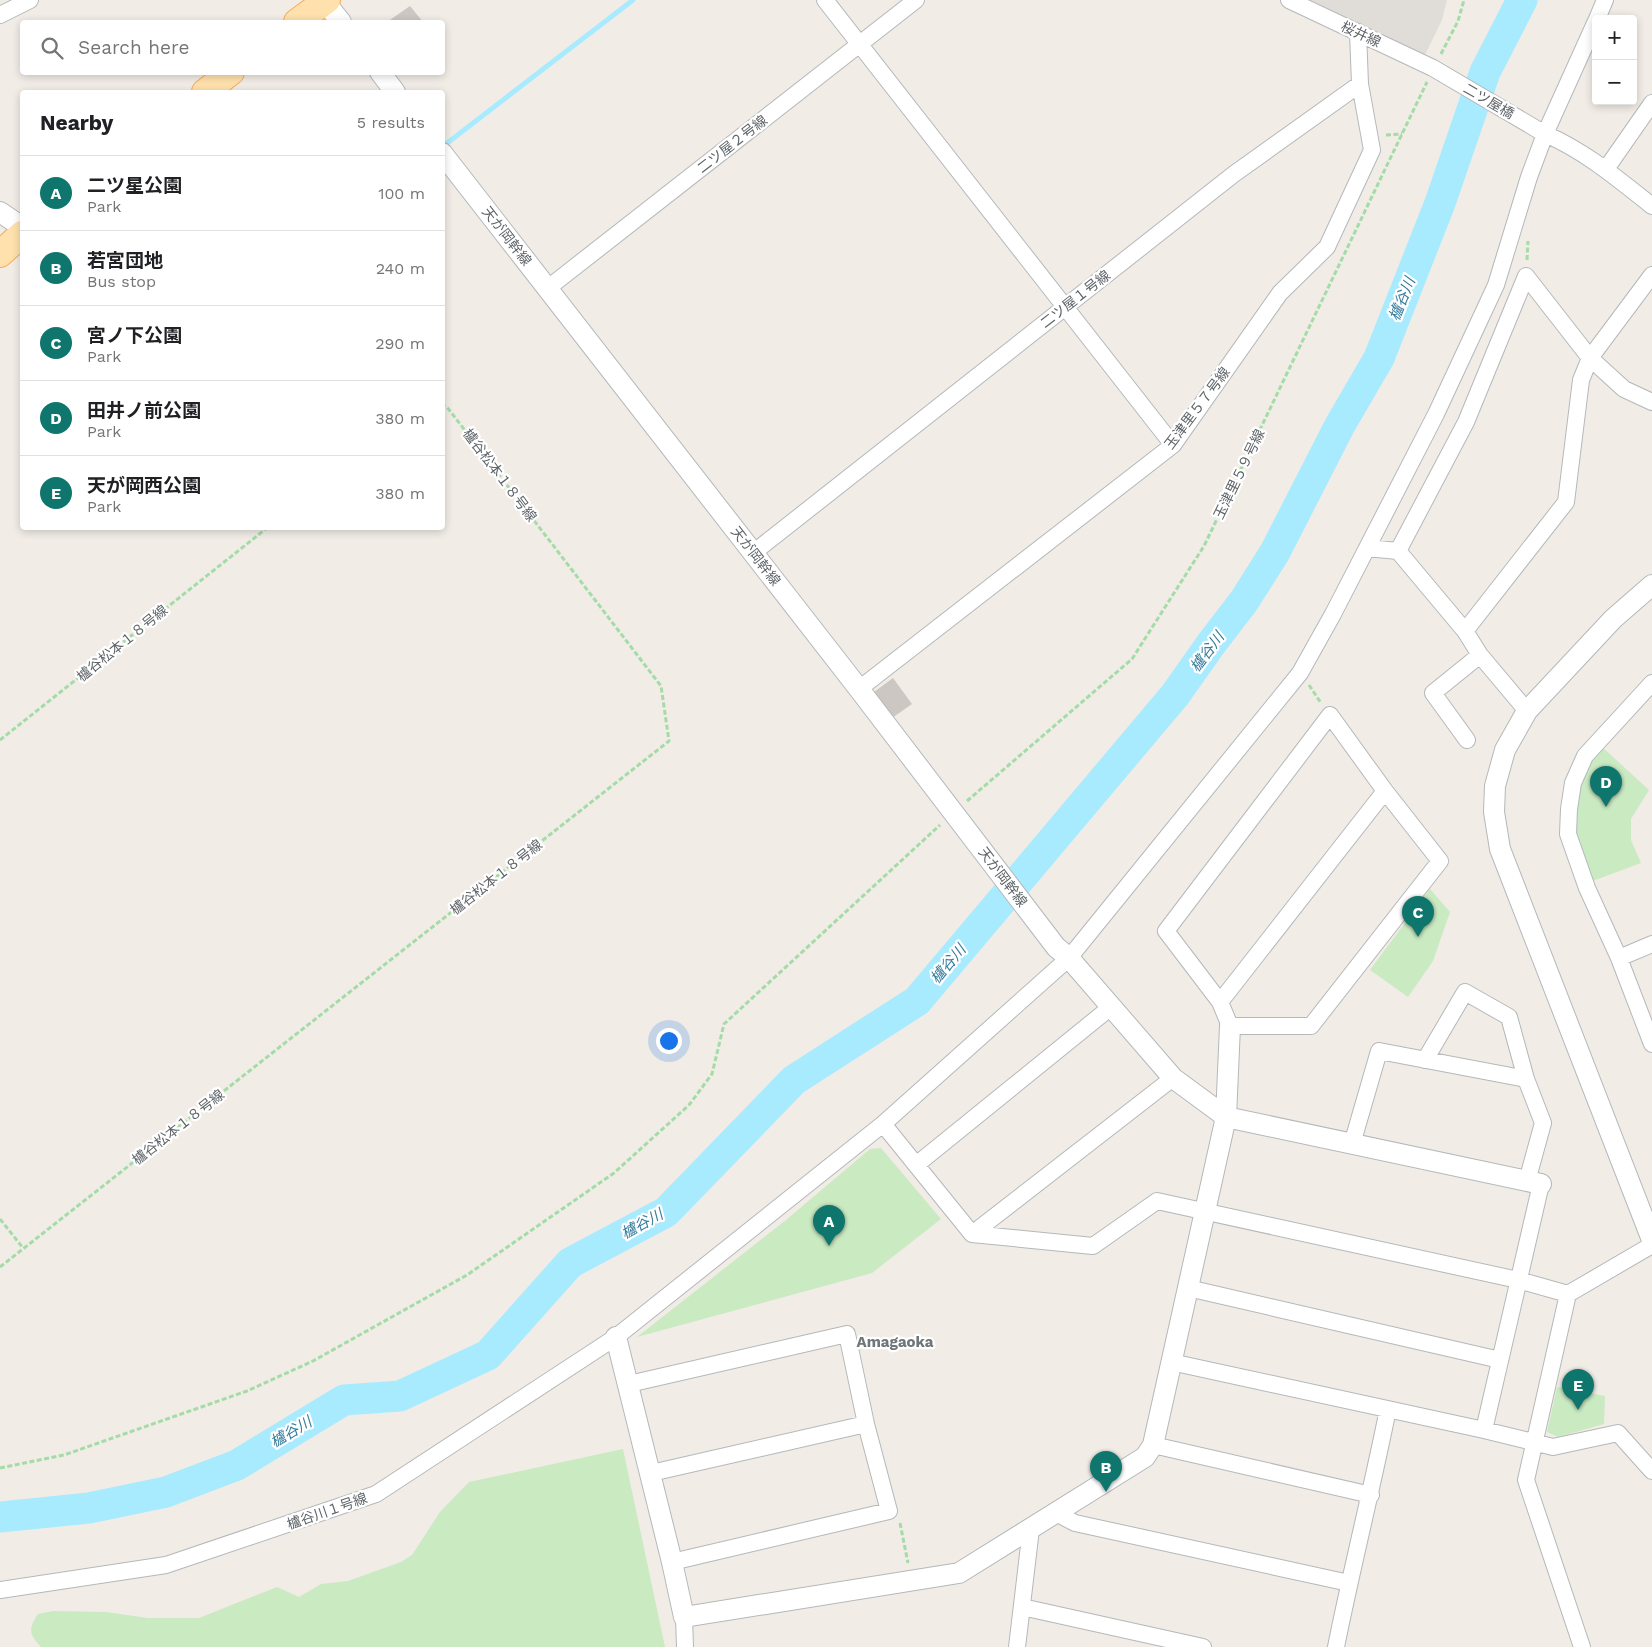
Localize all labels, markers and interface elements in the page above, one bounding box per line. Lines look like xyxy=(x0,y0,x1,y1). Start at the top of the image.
map controls xyxy=(1592,15,1637,105)
button: + xyxy=(1592,15,1637,60)
street label: 桜井線 xyxy=(1339,18,1383,50)
search box xyxy=(20,20,445,75)
icon: search xyxy=(38,34,66,62)
text: Search here xyxy=(78,36,189,59)
button: − xyxy=(1592,60,1637,105)
street label: 二ツ屋橋 xyxy=(1461,80,1517,122)
text: Nearby xyxy=(40,110,113,135)
street label: 二ツ屋２号線 xyxy=(694,112,770,176)
text: 5 results xyxy=(357,113,425,132)
text: 二ツ星公園 xyxy=(87,174,182,197)
text: A xyxy=(51,184,61,203)
text: 100 m xyxy=(378,184,425,203)
text: Park xyxy=(87,197,121,216)
street label: 天が岡幹線 xyxy=(479,203,535,269)
text: 若宮団地 xyxy=(87,249,163,272)
text: B xyxy=(51,259,61,278)
text: 240 m xyxy=(376,259,425,278)
street label: 二ツ屋１号線 xyxy=(1037,267,1113,331)
text: Bus stop xyxy=(87,272,156,291)
water label: 櫨谷川 xyxy=(1385,273,1420,323)
text: 宮ノ下公園 xyxy=(87,324,182,347)
text: C xyxy=(51,334,61,353)
text: 290 m xyxy=(375,334,425,353)
text: Park xyxy=(87,347,121,366)
street label: 玉津里５７号線 xyxy=(1161,364,1233,452)
text: 田井ノ前公園 xyxy=(87,399,201,422)
text: D xyxy=(50,409,62,428)
text: 380 m xyxy=(375,409,425,428)
text: Park xyxy=(87,422,121,441)
street label: 櫨谷松本１８号線 xyxy=(460,425,540,525)
street label: 玉津里５９号線 xyxy=(1210,426,1268,522)
text: 天が岡西公園 xyxy=(87,474,201,497)
text: E xyxy=(51,484,61,503)
text: 380 m xyxy=(375,484,425,503)
text: Park xyxy=(87,497,121,516)
street label: 天が岡幹線 xyxy=(728,523,784,589)
street label: 櫨谷松本１８号線 xyxy=(73,602,171,684)
water label: 櫨谷川 xyxy=(1186,627,1229,675)
pin: D xyxy=(1590,766,1622,807)
street label: 櫨谷松本１８号線 xyxy=(447,836,545,918)
street label: 天が岡幹線 xyxy=(976,844,1030,910)
pin: C xyxy=(1402,896,1434,937)
water label: 櫨谷川 xyxy=(927,939,971,987)
your location xyxy=(656,1028,682,1054)
street label: 櫨谷松本１８号線 xyxy=(129,1086,227,1168)
water label: 櫨谷川 xyxy=(618,1204,668,1243)
pin: A xyxy=(813,1205,845,1246)
district label: Amagaoka xyxy=(856,1333,934,1351)
pin: E xyxy=(1562,1369,1594,1410)
water label: 櫨谷川 xyxy=(267,1412,317,1451)
pin: B xyxy=(1090,1451,1122,1492)
street label: 櫨谷川１号線 xyxy=(285,1490,369,1532)

